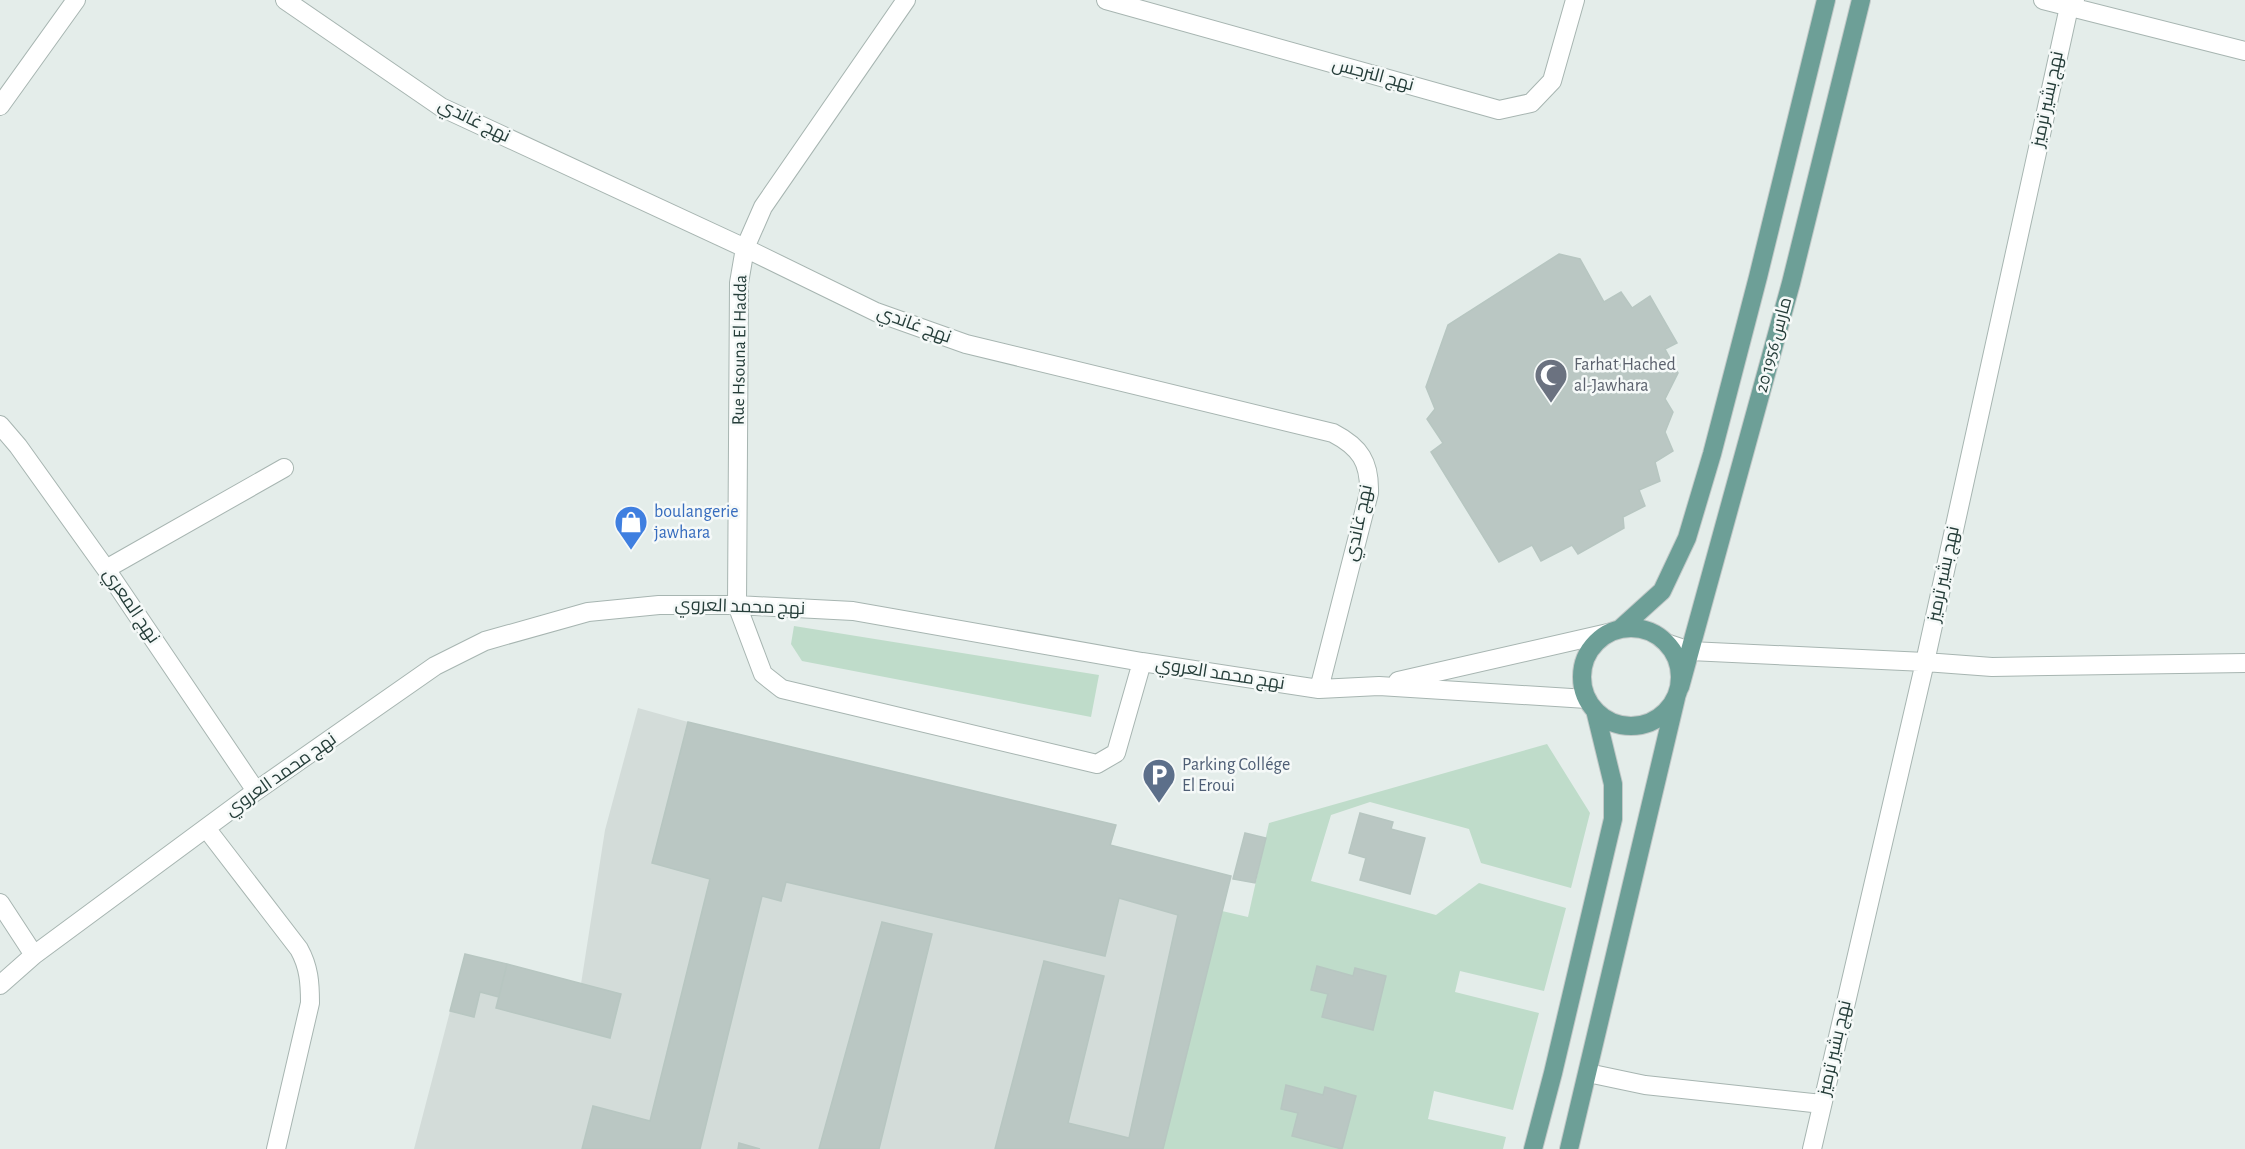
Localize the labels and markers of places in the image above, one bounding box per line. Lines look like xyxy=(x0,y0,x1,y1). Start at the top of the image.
place label: Farhat Hached al-Jawhara xyxy=(1574,356,1676,395)
mosque icon: Farhat Hached al-Jawhara xyxy=(1533,357,1569,404)
place label: boulangerie jawhara xyxy=(654,503,739,542)
shop icon: boulangerie jawhara xyxy=(613,504,649,551)
place label: Parking Collége El Eroui xyxy=(1182,756,1290,795)
parking icon: Parking Collége El Eroui xyxy=(1141,757,1177,804)

